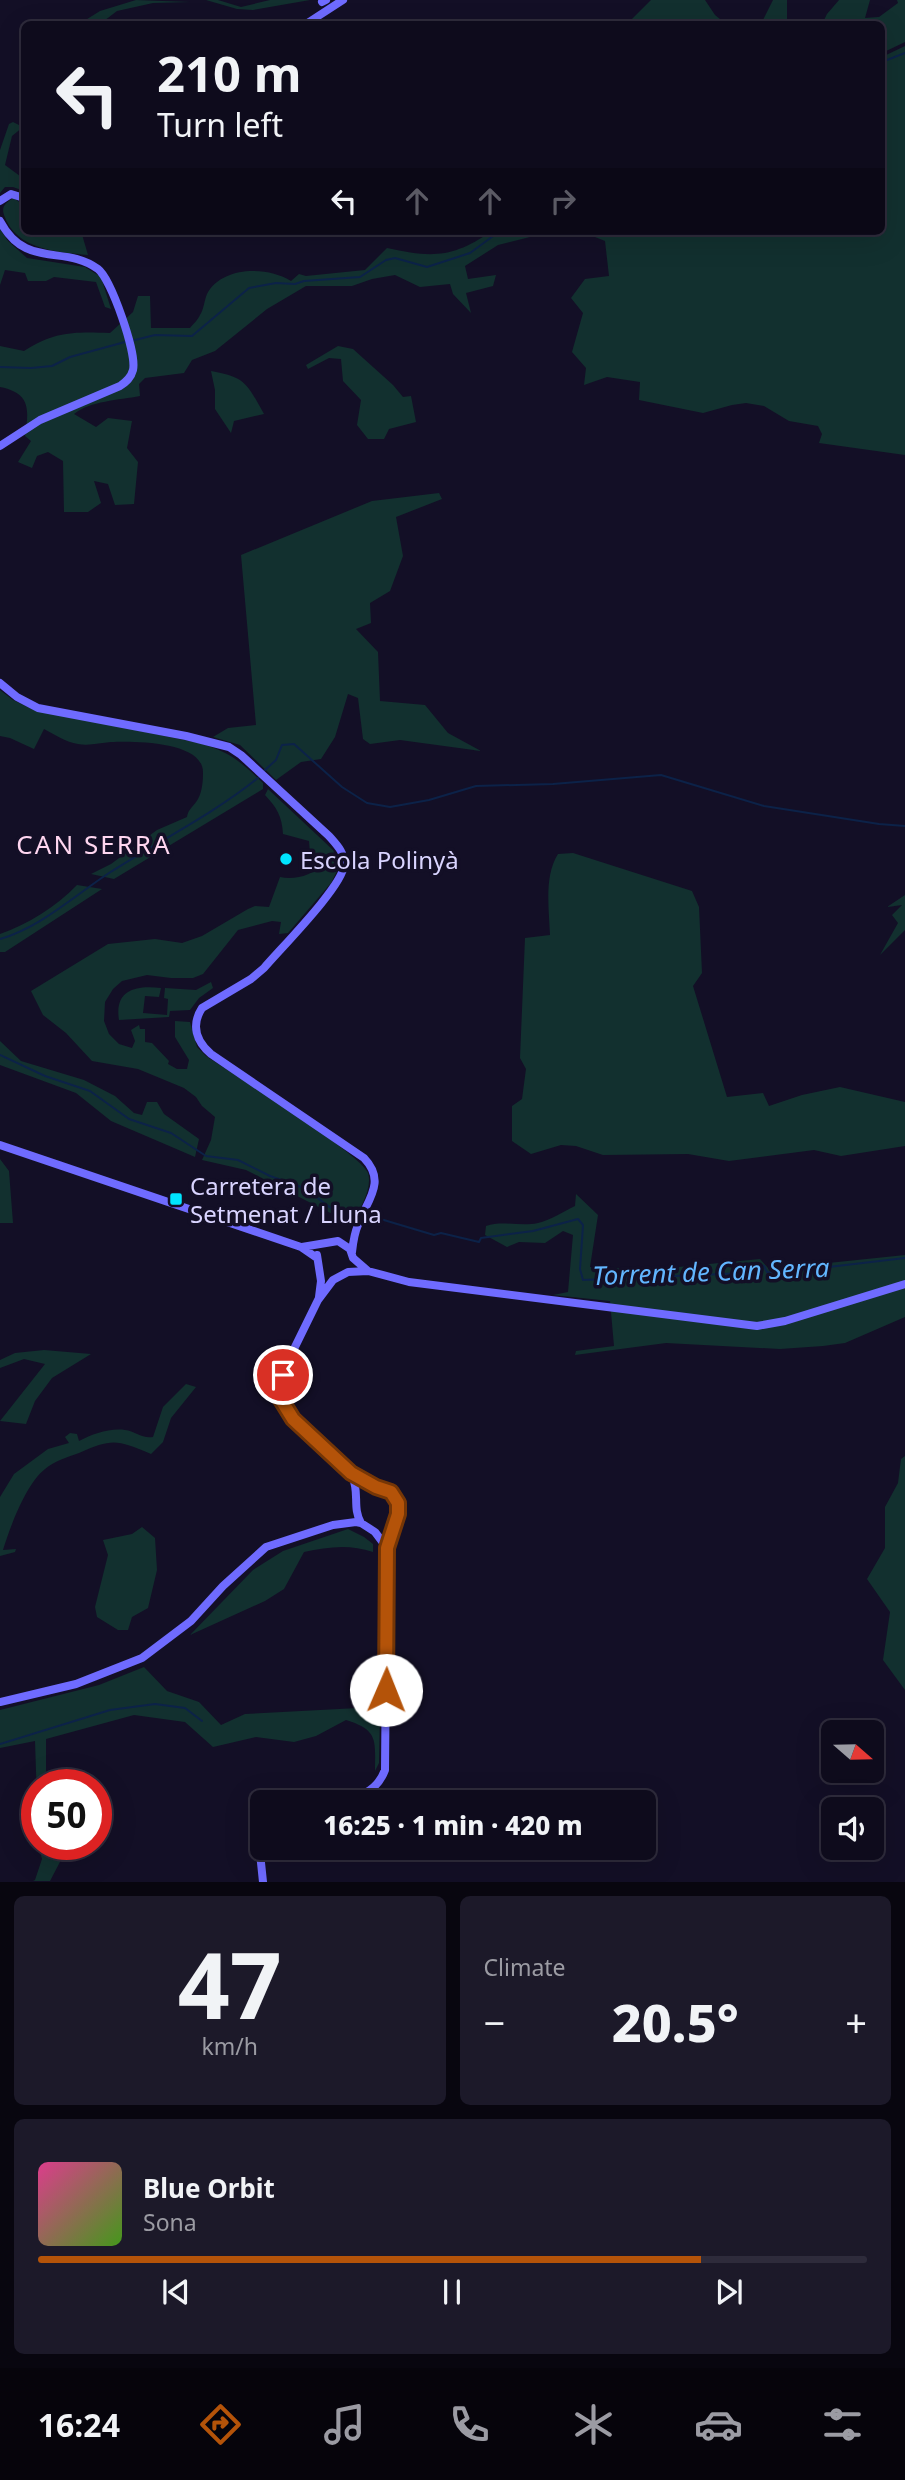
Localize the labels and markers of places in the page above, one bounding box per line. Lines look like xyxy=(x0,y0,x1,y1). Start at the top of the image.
place label: Escola Polinyà xyxy=(300,843,459,876)
marker: Escola Polinyà xyxy=(278,851,294,867)
place label: Carretera de Setmenat / Lluna xyxy=(190,1169,382,1230)
marker: Carretera de Setmenat / Lluna xyxy=(168,1191,184,1207)
pin xyxy=(253,1345,313,1405)

